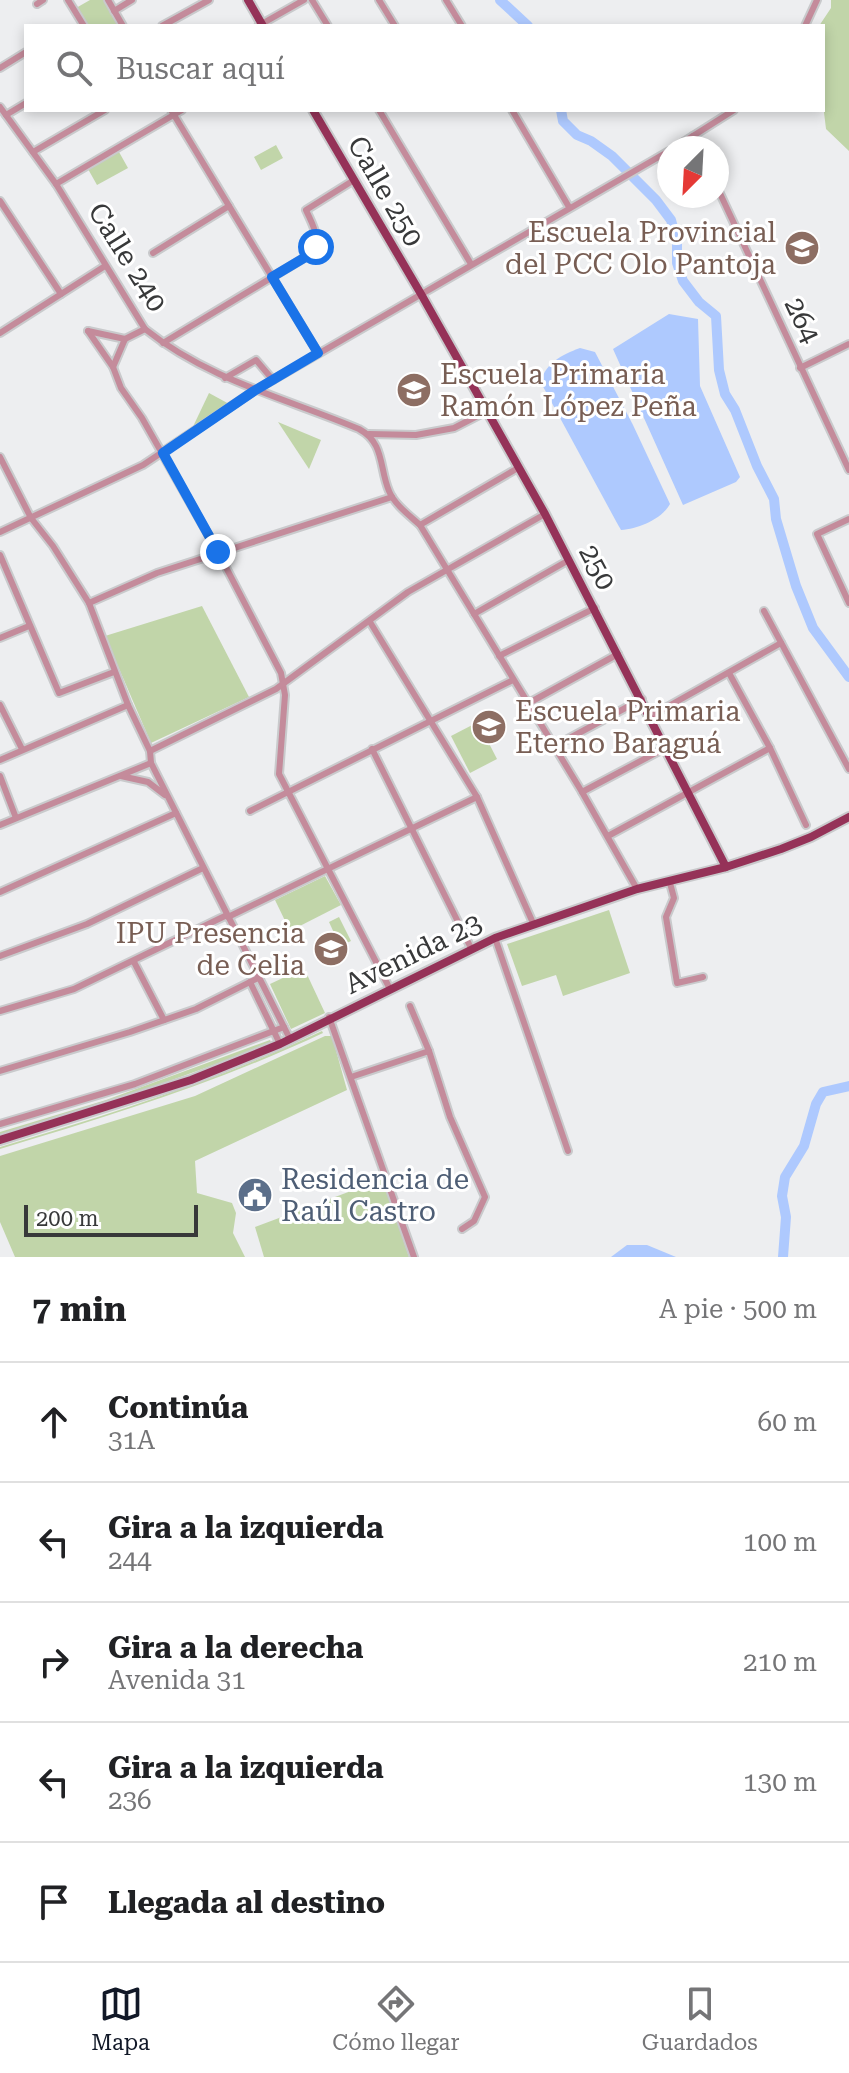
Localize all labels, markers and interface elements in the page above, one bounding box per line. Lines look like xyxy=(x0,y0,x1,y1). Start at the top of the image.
search box xyxy=(24,24,825,112)
icon: search xyxy=(52,46,96,90)
text: Buscar aquí xyxy=(116,51,285,86)
street label: Calle 250 xyxy=(341,130,430,252)
north arrow xyxy=(657,136,729,208)
street label: Calle 240 xyxy=(81,197,174,318)
place label: Escuela Provincial del PCC Olo Pantoja xyxy=(505,216,776,281)
route start xyxy=(298,229,334,265)
school or university icon: Escuela Provincial del PCC Olo Pantoja xyxy=(783,229,821,267)
street label: 264 xyxy=(778,292,828,349)
place label: Escuela Primaria Ramón López Peña xyxy=(440,358,697,423)
school or university icon: Escuela Primaria Ramón López Peña xyxy=(395,371,433,409)
route end xyxy=(200,534,236,570)
street label: 250 xyxy=(572,539,623,596)
place label: Escuela Primaria Eterno Baraguá xyxy=(515,695,740,760)
school or university icon: Escuela Primaria Eterno Baraguá xyxy=(470,708,508,746)
street label: Avenida 23 xyxy=(339,906,487,1001)
place label: IPU Presencia de Celia xyxy=(116,917,305,982)
school or university icon: IPU Presencia de Celia xyxy=(312,930,350,968)
place label: Residencia de Raúl Castro xyxy=(281,1163,469,1228)
public building icon: Residencia de Raúl Castro xyxy=(236,1176,274,1214)
scale bar xyxy=(24,1201,198,1237)
text: 200 m xyxy=(36,1206,99,1231)
text: 7 min xyxy=(32,1289,127,1329)
text: A pie · 500 m xyxy=(659,1294,817,1324)
text: Continúa xyxy=(108,1390,248,1425)
icon: ahead xyxy=(32,1400,76,1444)
text: 60 m xyxy=(758,1407,817,1437)
text: 31A xyxy=(108,1425,155,1455)
text: Gira a la izquierda xyxy=(108,1510,384,1545)
icon: left xyxy=(32,1520,76,1564)
text: 100 m xyxy=(743,1527,817,1557)
text: 244 xyxy=(108,1545,152,1575)
text: Gira a la derecha xyxy=(108,1630,363,1665)
icon: right xyxy=(32,1640,76,1684)
text: 210 m xyxy=(743,1647,817,1677)
text: Avenida 31 xyxy=(108,1665,246,1695)
text: Gira a la izquierda xyxy=(108,1750,384,1785)
icon: left xyxy=(32,1760,76,1804)
text: 130 m xyxy=(743,1767,817,1797)
text: 236 xyxy=(108,1785,152,1815)
icon: arrive xyxy=(32,1880,76,1924)
text: Llegada al destino xyxy=(108,1885,385,1920)
tab: Mapa xyxy=(91,1982,150,2055)
tab: Cómo llegar xyxy=(332,1982,459,2055)
tab: Guardados xyxy=(642,1982,758,2055)

